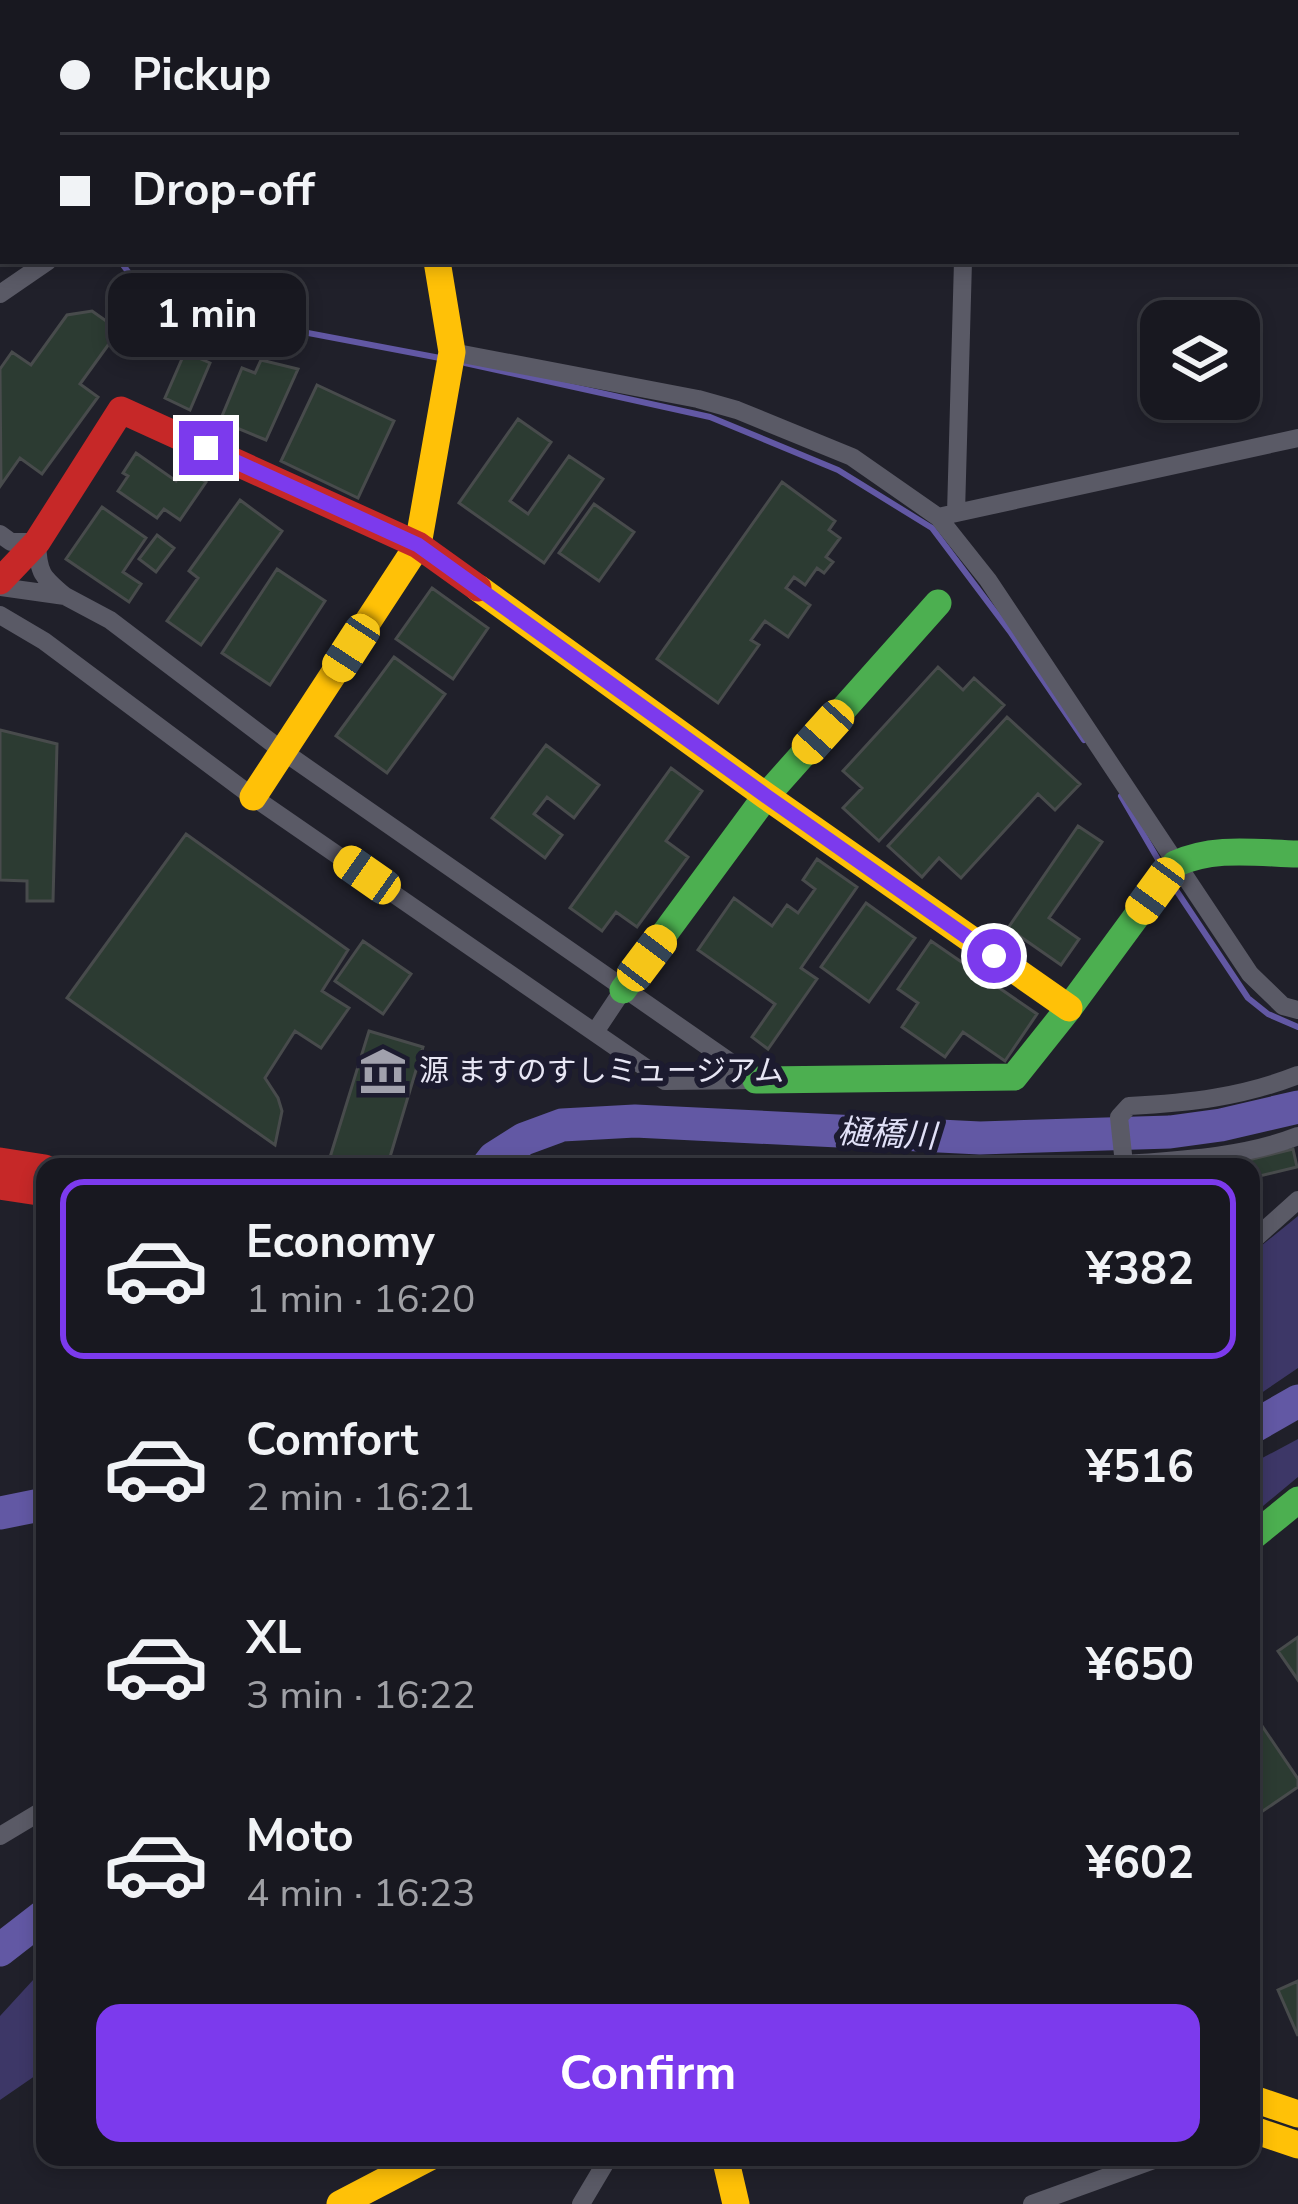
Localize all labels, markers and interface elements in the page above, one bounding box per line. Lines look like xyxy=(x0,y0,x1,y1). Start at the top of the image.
text: Pickup xyxy=(132,45,271,106)
text: Drop-off xyxy=(132,160,315,221)
callout: 1 min xyxy=(107,274,305,358)
text: 1 min xyxy=(157,288,257,341)
map controls xyxy=(1140,300,1260,420)
button: layers xyxy=(1140,300,1260,420)
route end xyxy=(179,421,233,475)
car xyxy=(316,608,386,688)
car xyxy=(786,693,860,771)
car xyxy=(327,840,407,910)
car xyxy=(1119,851,1191,931)
car xyxy=(611,918,683,998)
route start xyxy=(967,929,1021,983)
museum icon: 源 ますのすしミュージアム xyxy=(358,1046,408,1096)
place label: 源 ますのすしミュージアム xyxy=(419,1051,784,1092)
water label: 樋橋川 xyxy=(836,1109,941,1160)
text: Economy xyxy=(246,1212,435,1273)
icon: car xyxy=(102,1215,210,1323)
text: ¥382 xyxy=(1086,1239,1194,1300)
text: 1 min · 16:20 xyxy=(246,1273,475,1326)
text: Comfort xyxy=(246,1410,418,1471)
icon: car xyxy=(102,1413,210,1521)
text: ¥516 xyxy=(1086,1437,1194,1498)
text: 2 min · 16:21 xyxy=(246,1471,475,1524)
text: XL xyxy=(246,1608,302,1669)
icon: car xyxy=(102,1611,210,1719)
text: ¥650 xyxy=(1086,1635,1194,1696)
text: 3 min · 16:22 xyxy=(246,1669,475,1722)
text: Moto xyxy=(246,1806,354,1867)
icon: car xyxy=(102,1809,210,1917)
text: ¥602 xyxy=(1086,1833,1194,1894)
text: 4 min · 16:23 xyxy=(246,1867,475,1920)
button: Confirm xyxy=(96,2004,1200,2142)

